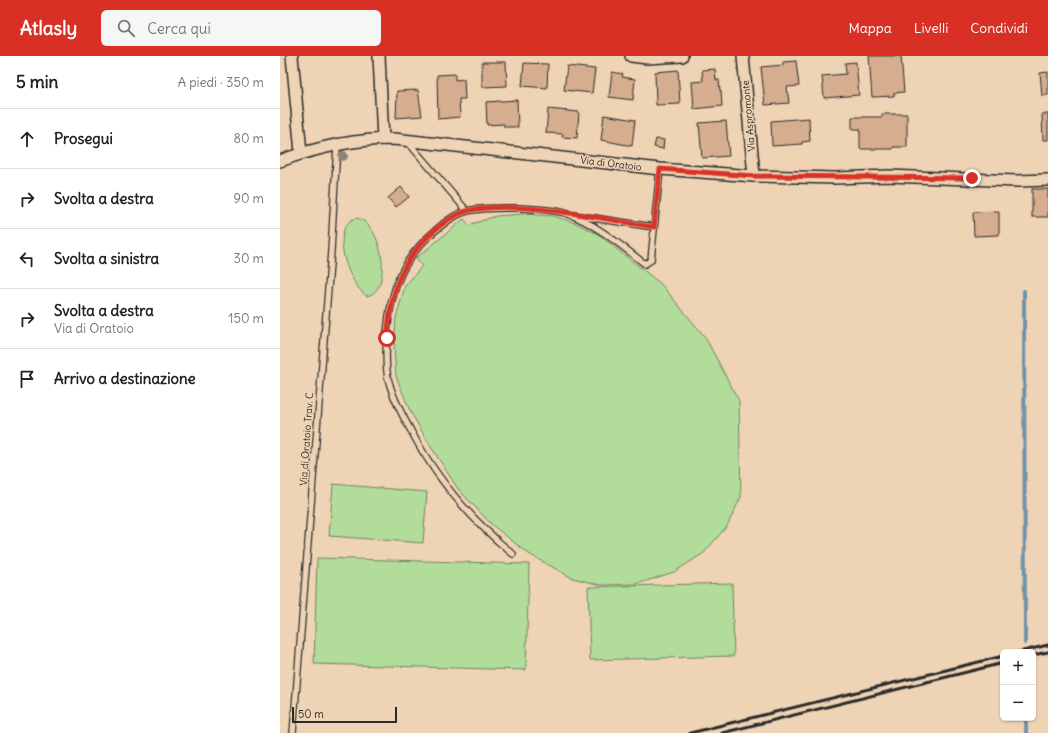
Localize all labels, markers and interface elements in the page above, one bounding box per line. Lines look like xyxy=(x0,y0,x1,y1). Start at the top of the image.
search box xyxy=(101,10,381,46)
text: Atlasly xyxy=(20,16,77,40)
icon: search xyxy=(115,17,137,39)
text: Cerca qui xyxy=(147,19,211,38)
text: Mappa xyxy=(849,19,892,37)
text: Livelli xyxy=(914,19,948,37)
text: Condividi xyxy=(970,19,1028,37)
text: 5 min xyxy=(16,71,58,93)
text: A piedi · 350 m xyxy=(178,74,264,91)
street label: Via Aspromonte xyxy=(739,80,758,152)
icon: ahead xyxy=(16,128,38,150)
text: Prosegui xyxy=(54,129,113,148)
text: 80 m xyxy=(233,130,264,147)
street label: Via di Oratoio xyxy=(580,153,643,174)
route end xyxy=(963,169,981,187)
icon: right xyxy=(16,188,38,210)
text: Svolta a destra xyxy=(54,189,154,208)
text: 90 m xyxy=(233,190,264,207)
icon: left xyxy=(16,248,38,270)
text: Svolta a sinistra xyxy=(54,249,159,268)
text: 30 m xyxy=(234,250,264,267)
text: Svolta a destra xyxy=(54,301,154,320)
icon: right xyxy=(16,308,38,330)
text: 150 m xyxy=(228,310,264,327)
text: Via di Oratoio xyxy=(54,320,134,337)
route start xyxy=(378,329,396,347)
icon: arrive xyxy=(16,368,38,390)
text: Arrivo a destinazione xyxy=(54,369,196,388)
street label: Via di Oratoio Trav. C xyxy=(297,391,316,486)
map controls xyxy=(1000,649,1036,721)
button: + xyxy=(1000,649,1036,685)
button: − xyxy=(1000,685,1036,721)
scale bar xyxy=(292,705,397,724)
text: 50 m xyxy=(298,707,324,721)

